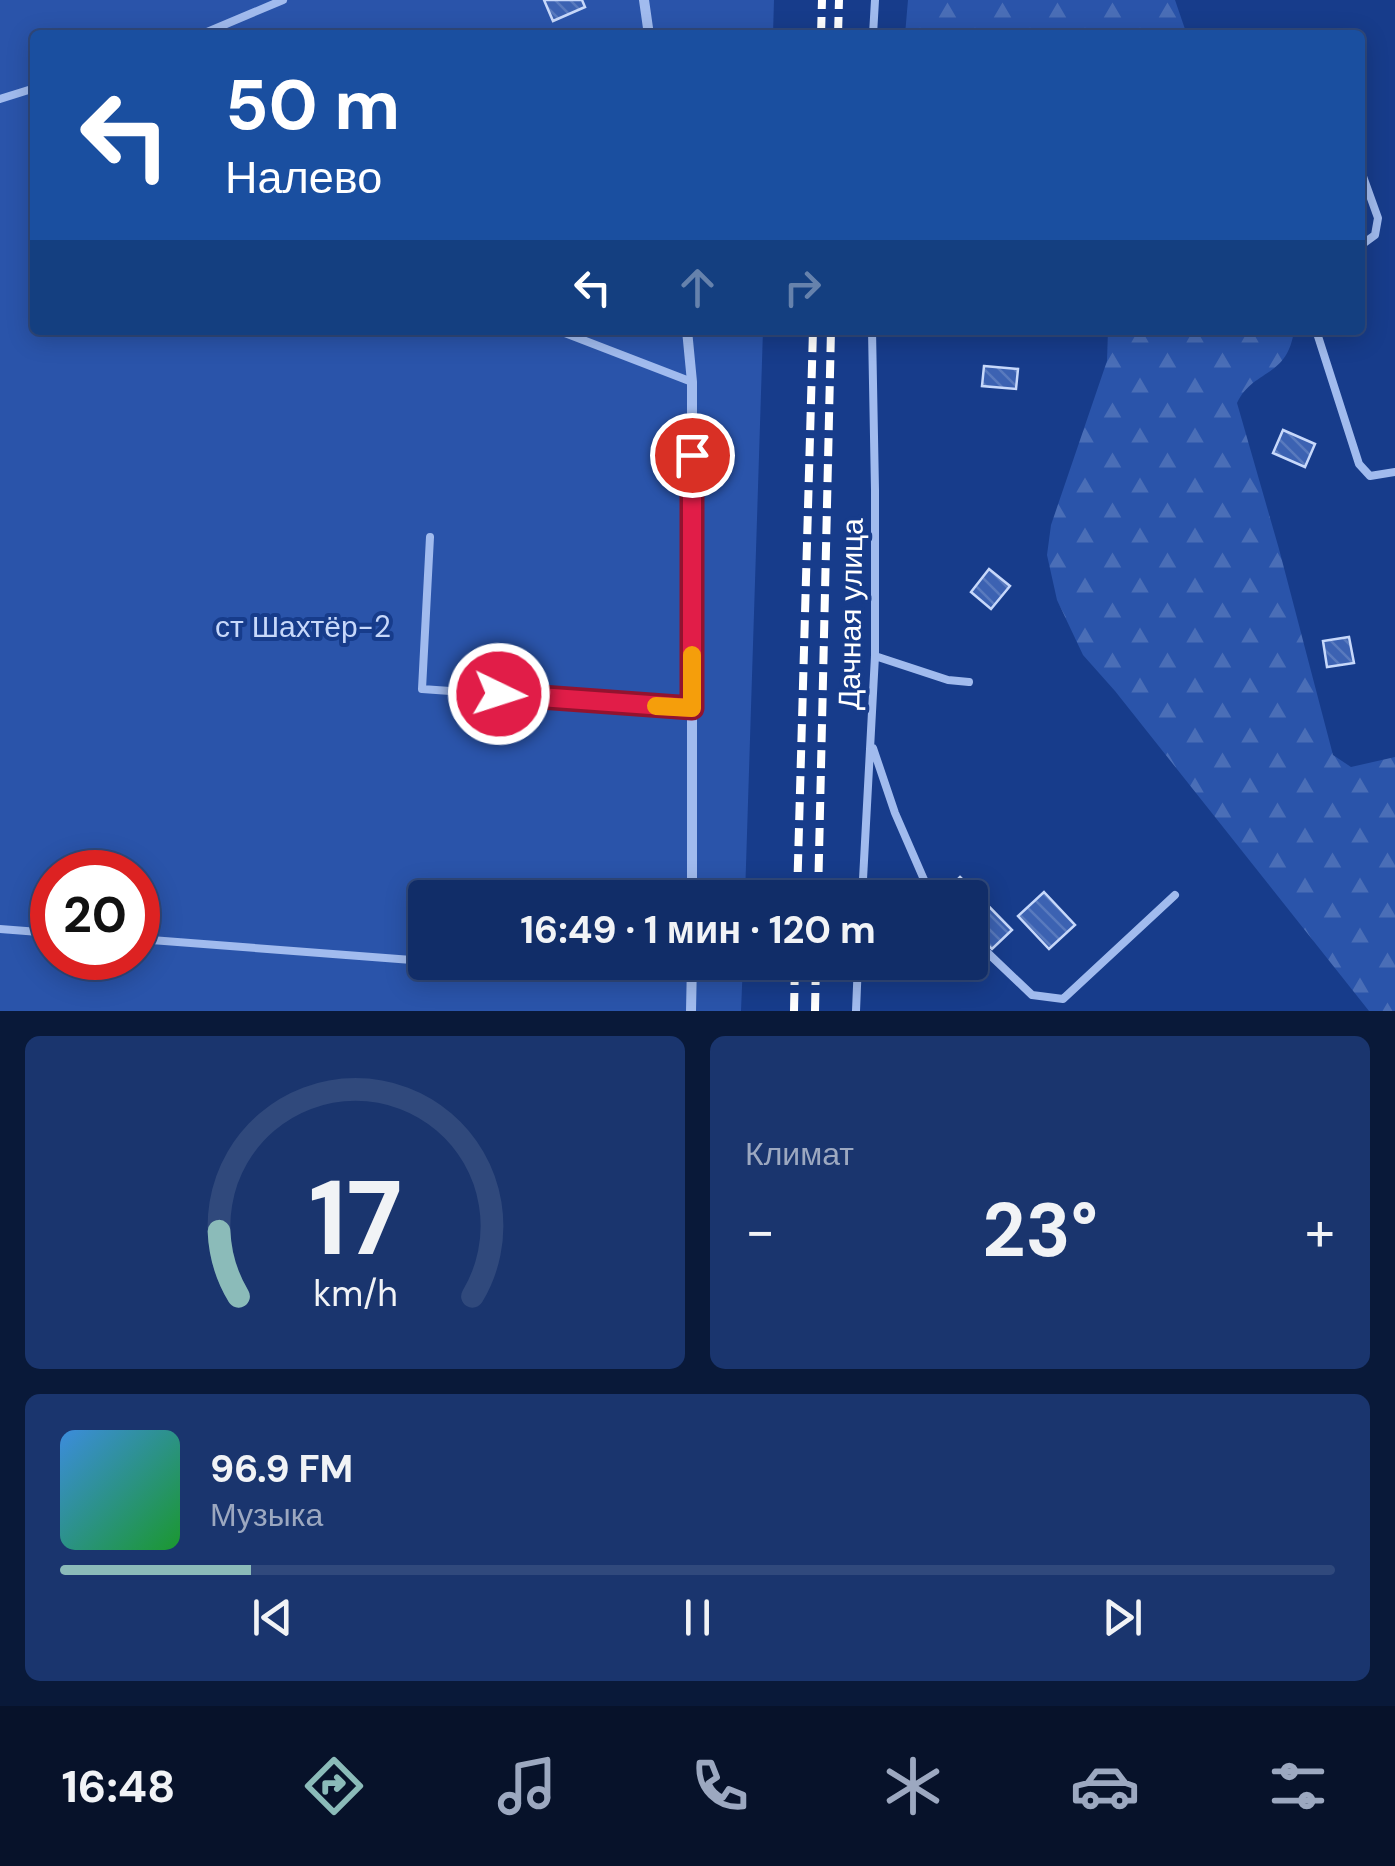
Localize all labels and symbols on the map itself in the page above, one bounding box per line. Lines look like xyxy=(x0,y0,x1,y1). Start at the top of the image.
pin xyxy=(650,413,735,498)
street label: Дачная улица xyxy=(829,517,872,710)
park label: ст Шахтёр-2 xyxy=(215,607,391,646)
position arrow xyxy=(447,642,551,746)
speed limit sign: 20 xyxy=(30,850,160,980)

